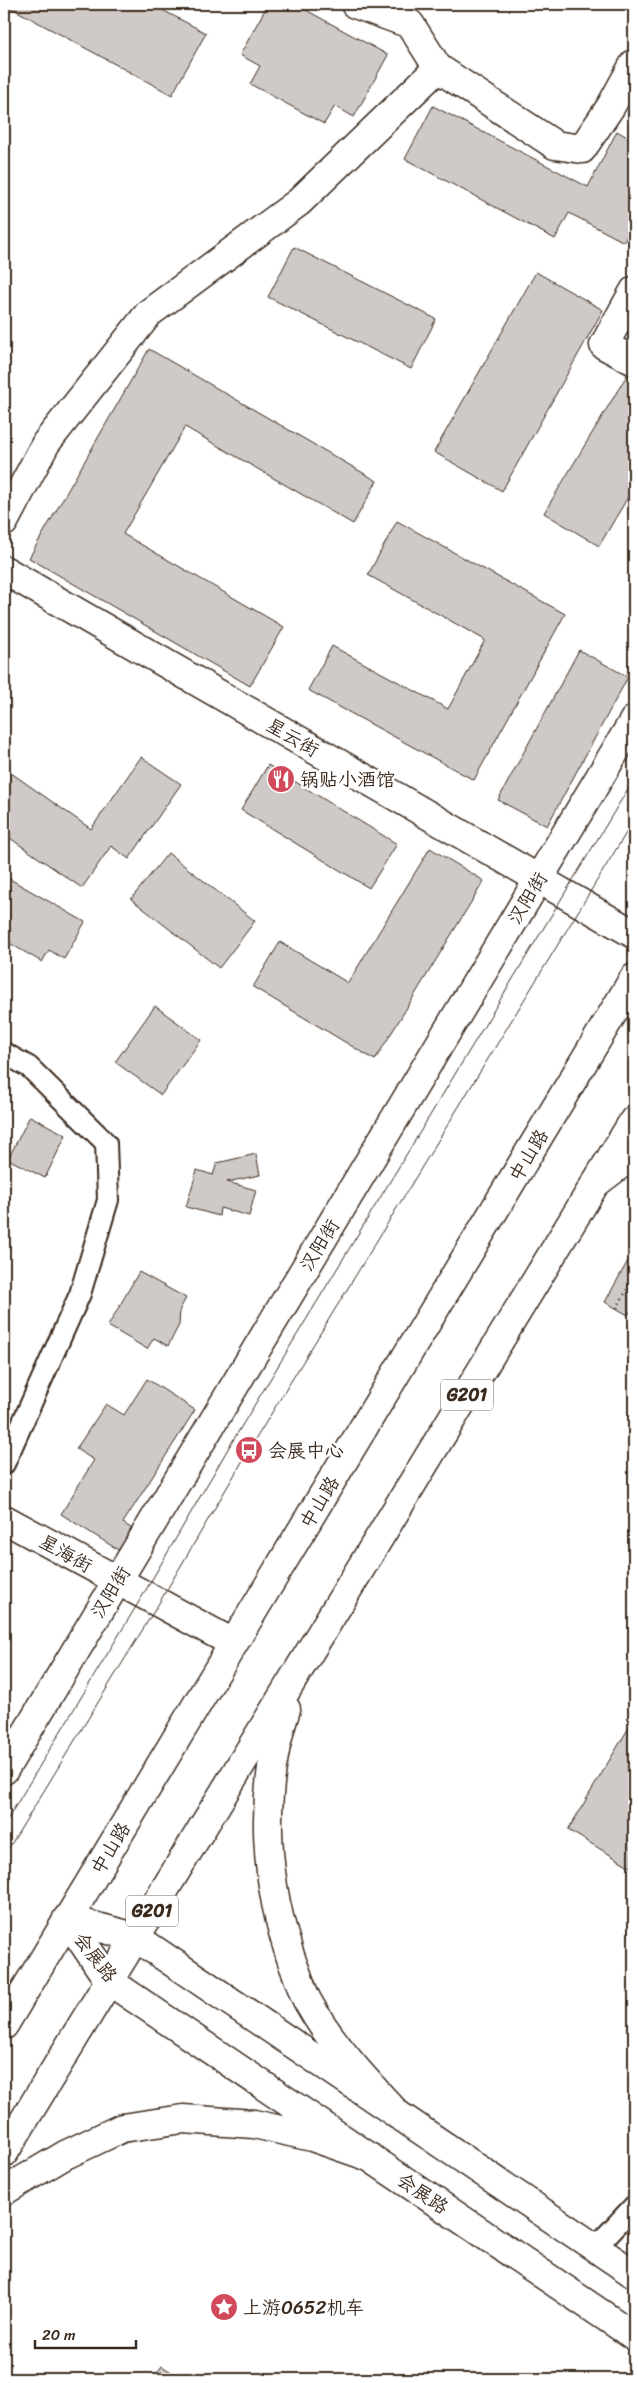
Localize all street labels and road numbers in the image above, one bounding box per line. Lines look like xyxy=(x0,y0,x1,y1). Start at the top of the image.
street label: 星云街 xyxy=(260,709,326,766)
street label: 汉阳街 xyxy=(499,865,556,931)
street label: 中山路 xyxy=(500,1122,557,1188)
street label: 汉阳街 xyxy=(291,1212,348,1278)
road number: G201 xyxy=(441,1380,493,1410)
street label: 中山路 xyxy=(291,1469,348,1535)
street label: 星海街 xyxy=(33,1525,99,1582)
street label: 汉阳街 xyxy=(82,1559,139,1625)
street label: 中山路 xyxy=(82,1815,139,1881)
road number: G201 xyxy=(126,1895,178,1926)
street label: 会展路 xyxy=(65,1925,126,1990)
street label: 会展路 xyxy=(390,2164,456,2223)

